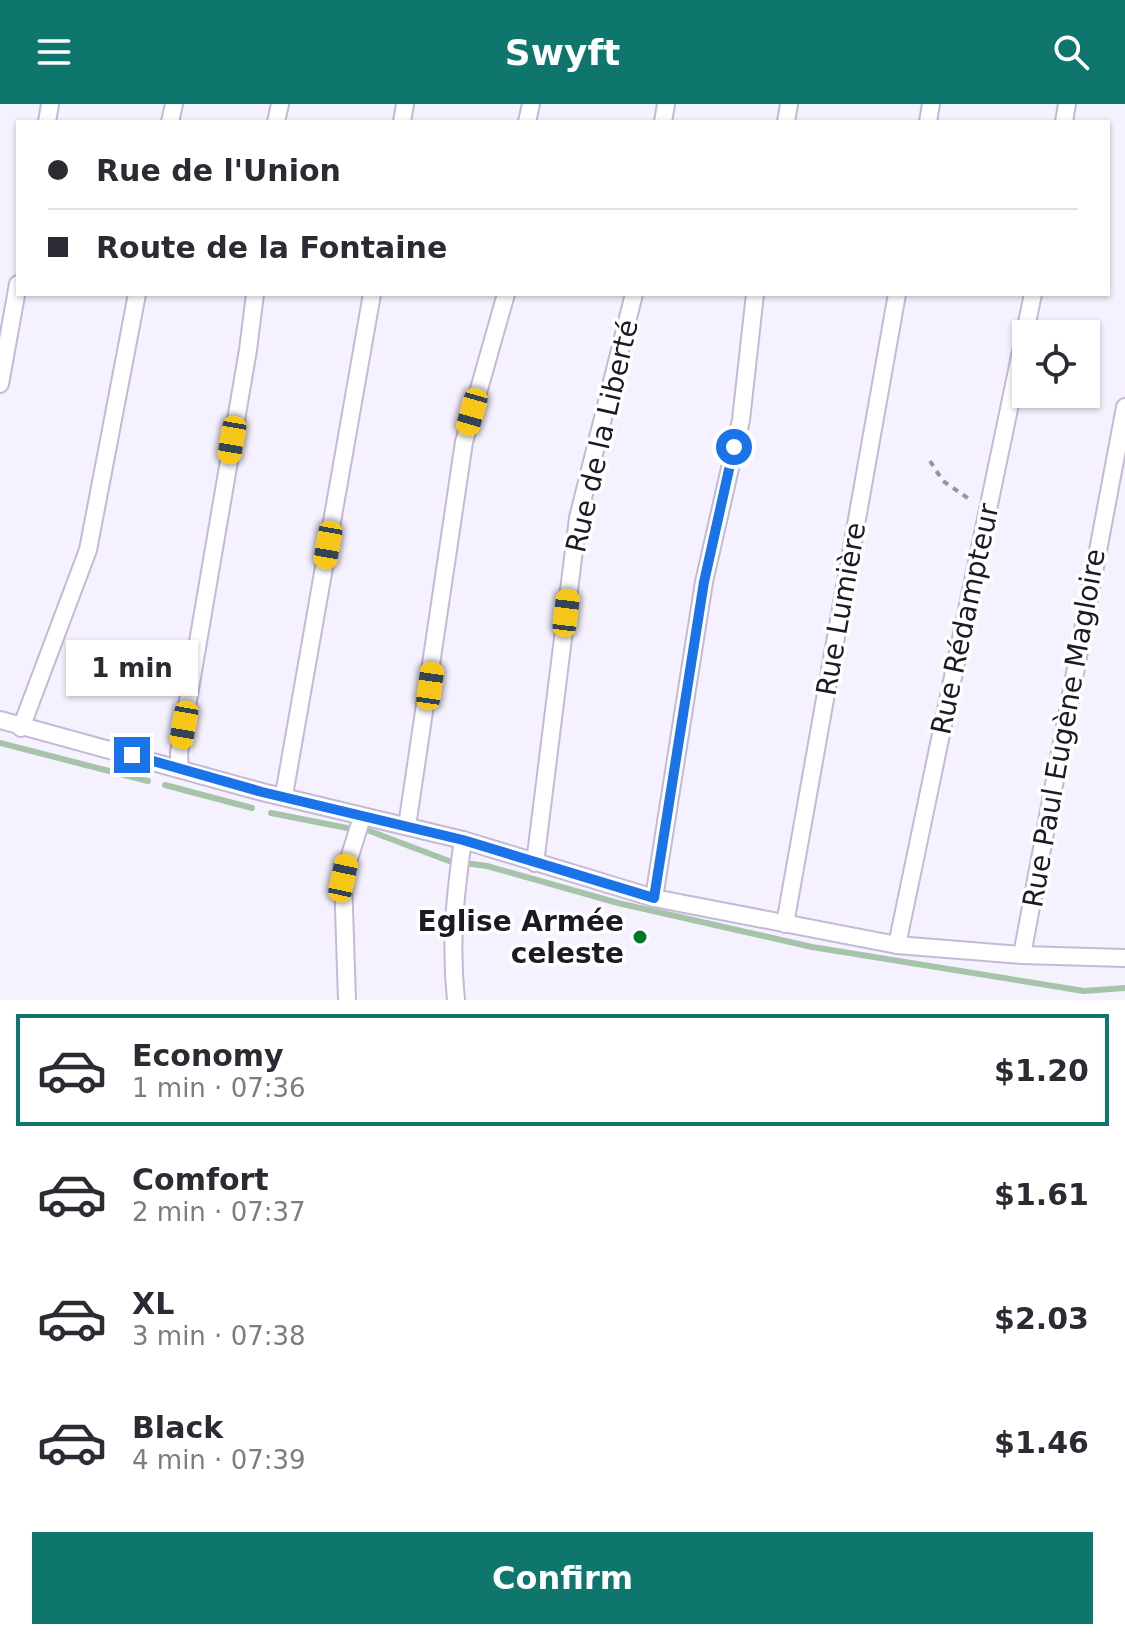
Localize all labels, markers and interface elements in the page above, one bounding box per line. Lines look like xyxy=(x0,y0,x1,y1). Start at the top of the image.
icon: menu xyxy=(32,30,76,74)
icon: search xyxy=(1049,30,1093,74)
text: Swyft xyxy=(505,32,620,73)
text: Rue de l'Union xyxy=(96,153,341,188)
text: Route de la Fontaine xyxy=(96,230,447,265)
street label: Rue de la Liberté xyxy=(559,316,645,556)
map controls xyxy=(1012,320,1100,408)
button: locate xyxy=(1012,320,1100,408)
car xyxy=(454,386,490,438)
car xyxy=(216,414,248,466)
route start xyxy=(716,429,752,465)
street label: Rue Rédampteur xyxy=(924,500,1006,737)
car xyxy=(312,519,344,571)
street label: Rue Lumière xyxy=(810,520,872,698)
street label: Rue Paul Eugène Magloire xyxy=(1016,546,1112,910)
car xyxy=(551,588,581,638)
callout: 1 min xyxy=(66,639,198,695)
text: 1 min xyxy=(91,653,173,683)
car xyxy=(415,661,445,711)
car xyxy=(168,699,200,751)
route end xyxy=(114,737,150,773)
car xyxy=(326,852,360,904)
place label: Eglise Armée celeste xyxy=(418,905,624,970)
marker: Eglise Armée celeste xyxy=(631,928,649,946)
icon: car xyxy=(36,1034,108,1106)
text: Economy xyxy=(132,1038,284,1073)
text: $1.20 xyxy=(994,1053,1089,1088)
text: 1 min · 07:36 xyxy=(132,1073,306,1103)
icon: car xyxy=(36,1158,108,1230)
text: Comfort xyxy=(132,1162,269,1197)
text: $1.61 xyxy=(994,1177,1089,1212)
text: 2 min · 07:37 xyxy=(132,1197,306,1227)
icon: car xyxy=(36,1282,108,1354)
text: XL xyxy=(132,1286,174,1321)
text: $2.03 xyxy=(994,1301,1089,1336)
text: 3 min · 07:38 xyxy=(132,1321,306,1351)
icon: car xyxy=(36,1406,108,1478)
text: Black xyxy=(132,1410,223,1445)
text: $1.46 xyxy=(994,1425,1089,1460)
text: 4 min · 07:39 xyxy=(132,1445,306,1475)
button: Confirm xyxy=(32,1532,1093,1624)

